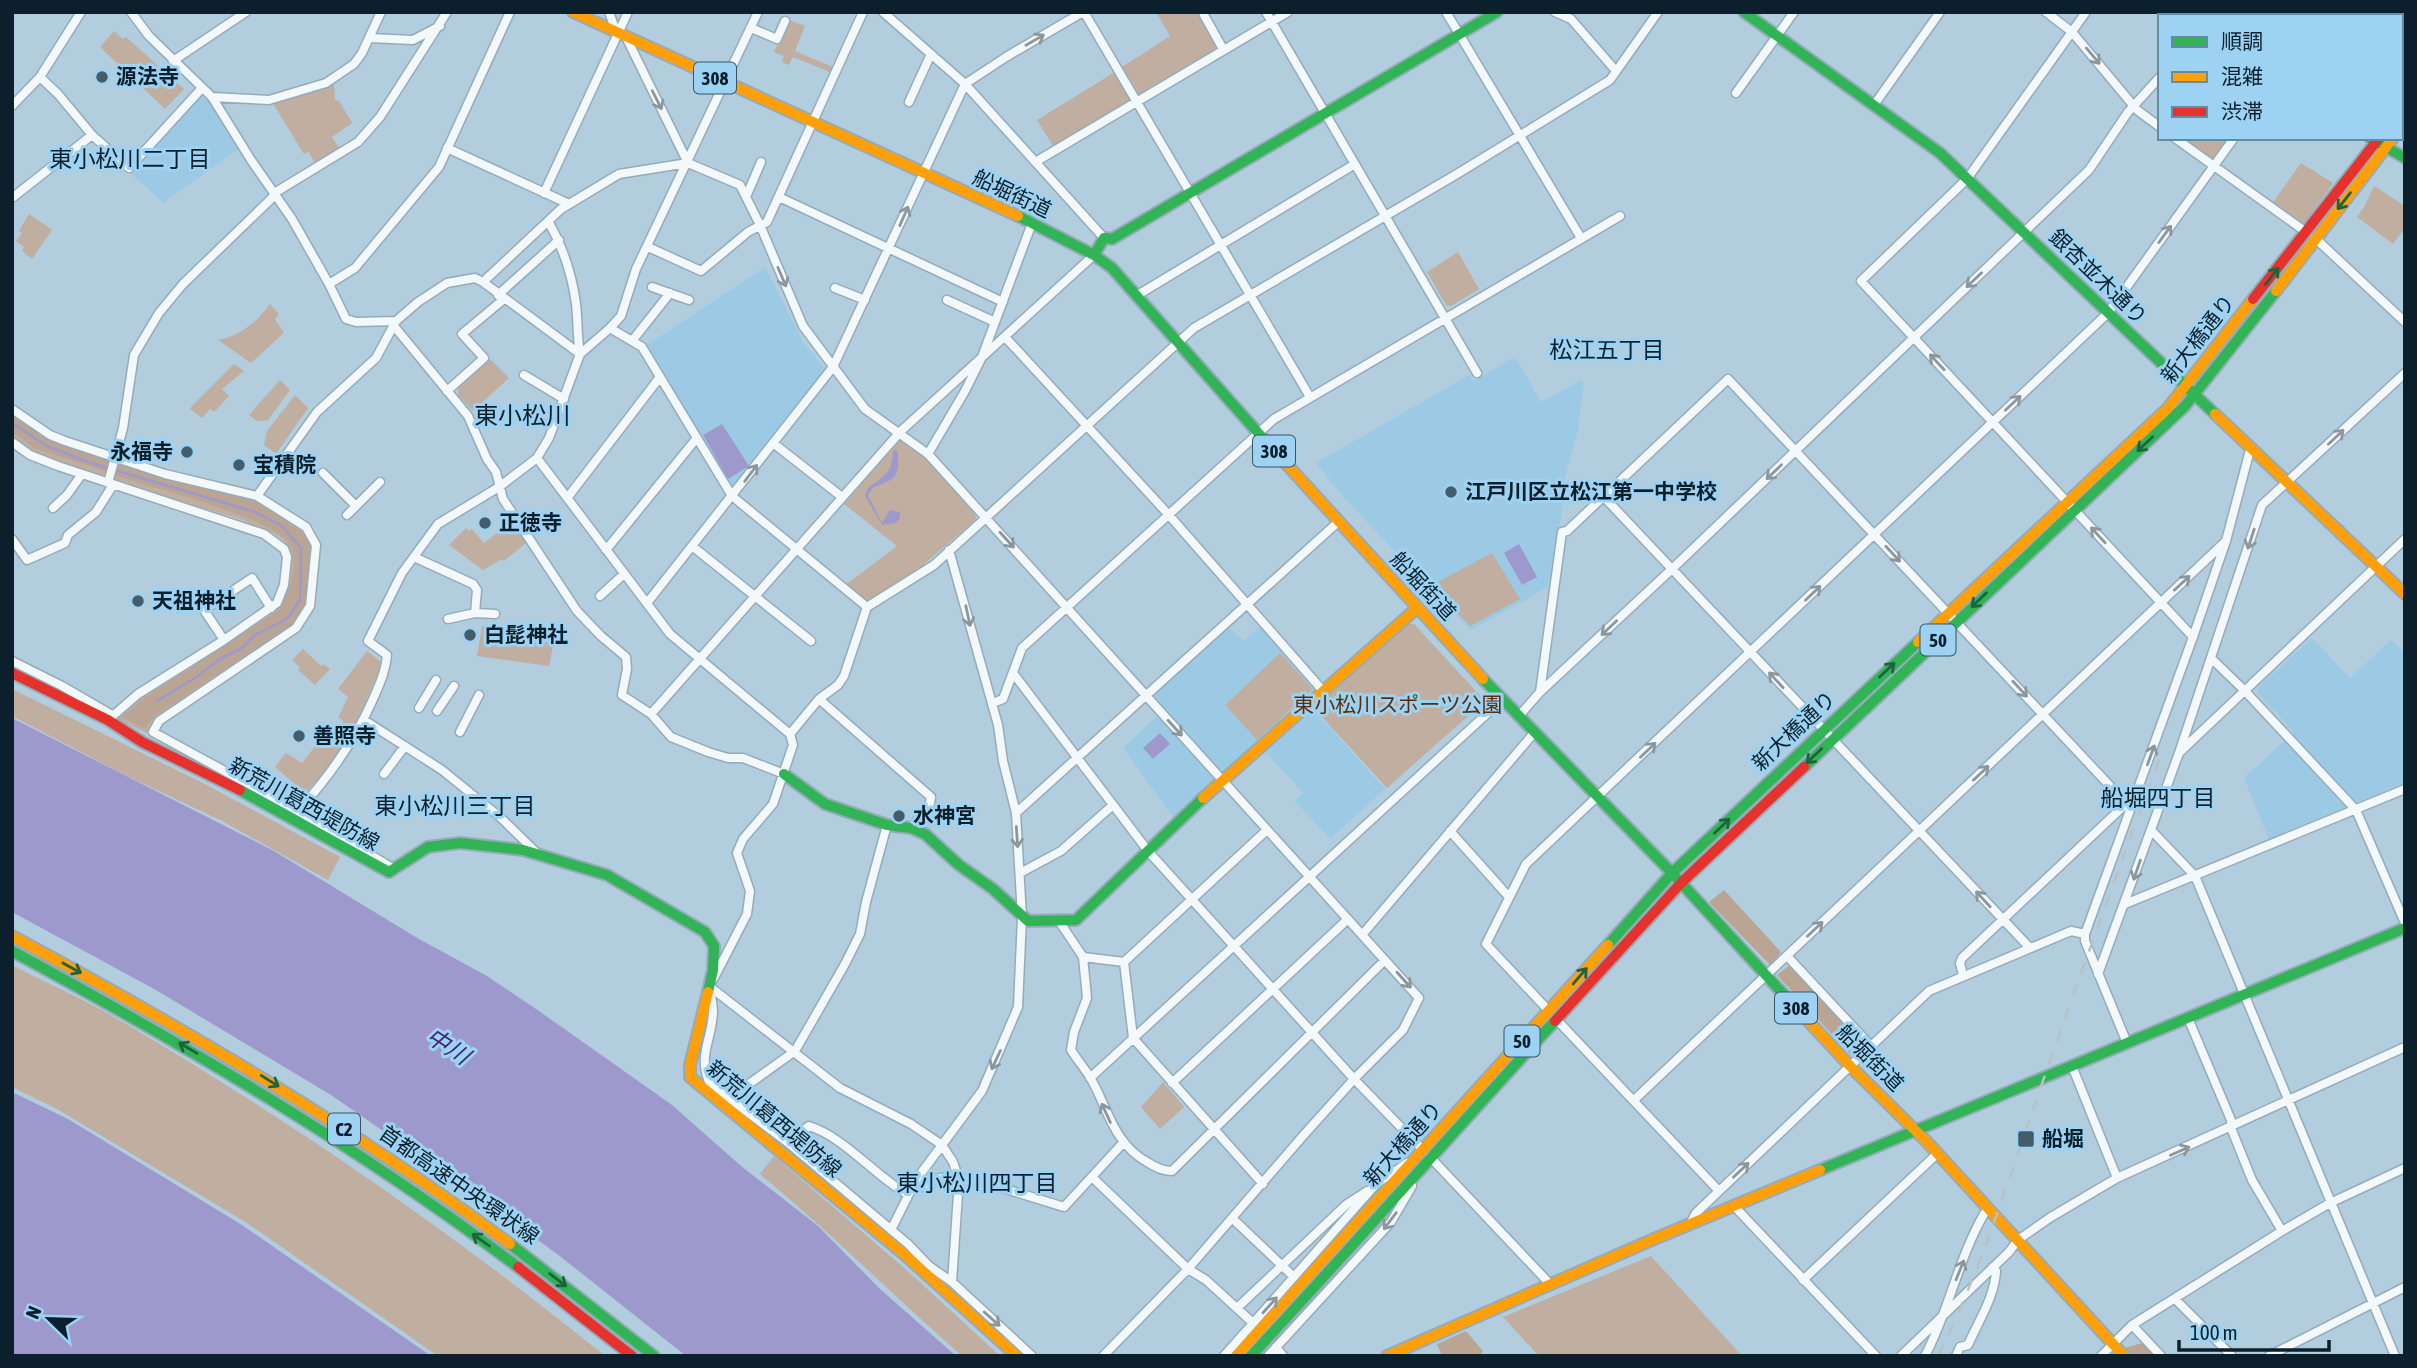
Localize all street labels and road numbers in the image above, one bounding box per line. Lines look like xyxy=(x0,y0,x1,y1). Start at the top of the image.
road number: 308 xyxy=(694,62,736,94)
street label: 船堀街道 xyxy=(969,164,1056,222)
street label: 銀杏並木通り xyxy=(2045,224,2152,329)
street label: 新大橋通り xyxy=(2155,290,2239,387)
road number: 308 xyxy=(1253,436,1295,466)
street label: 船堀街道 xyxy=(1386,546,1461,624)
road number: 50 xyxy=(1920,624,1955,656)
street label: 新大橋通り xyxy=(1747,686,1840,775)
street label: 新荒川葛西堤防線 xyxy=(225,752,384,854)
road number: 308 xyxy=(1775,992,1817,1024)
street label: 船堀街道 xyxy=(1833,1019,1909,1095)
road number: 50 xyxy=(1504,1026,1540,1056)
street label: 新荒川葛西堤防線 xyxy=(703,1055,847,1181)
street label: 新大橋通り xyxy=(1358,1096,1446,1190)
road number: C2 xyxy=(328,1114,360,1144)
street label: 首都高速中央環状線 xyxy=(375,1120,544,1248)

